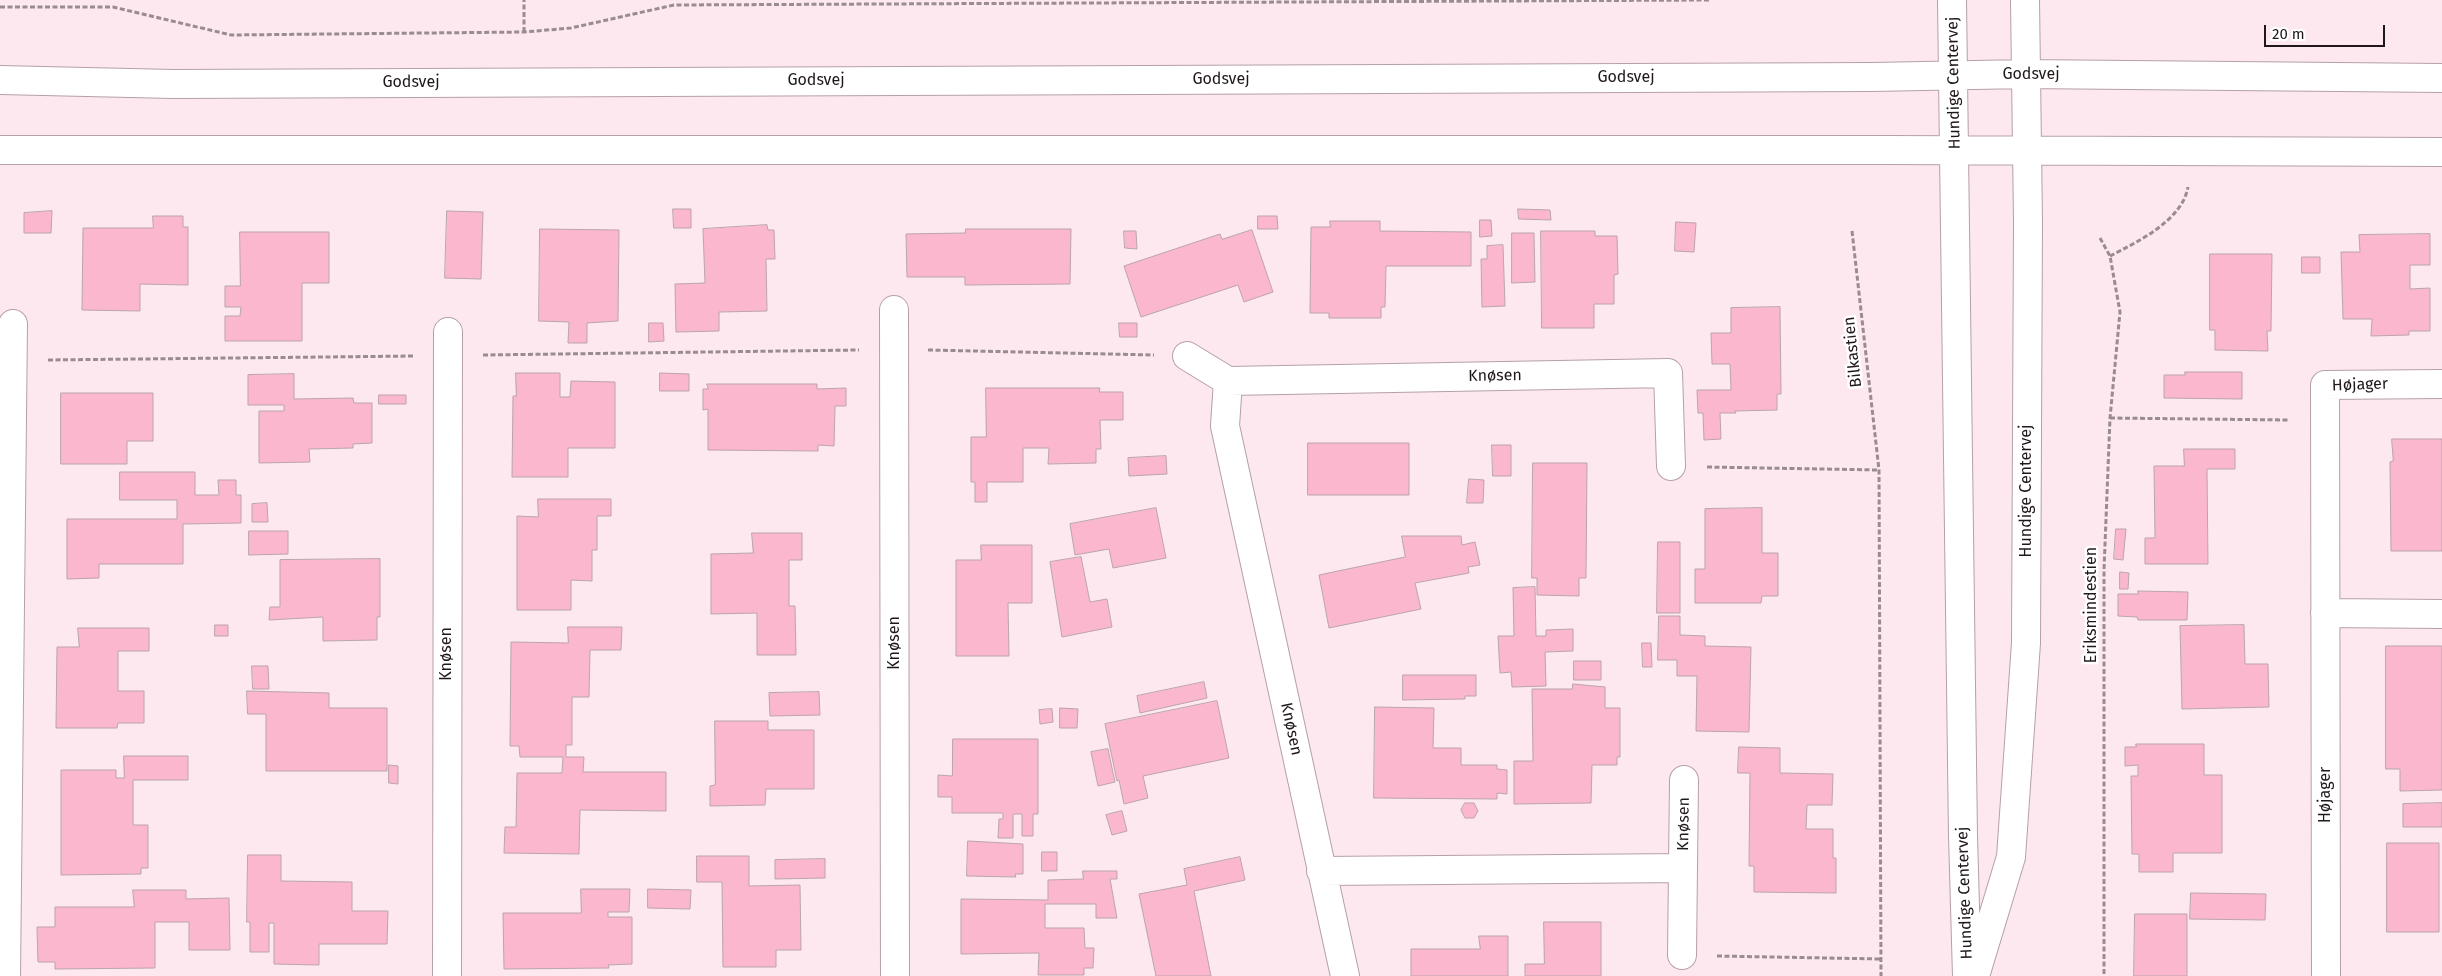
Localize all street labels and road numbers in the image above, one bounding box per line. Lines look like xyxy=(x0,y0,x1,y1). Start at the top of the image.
street label: Hundige Centervej xyxy=(1943,16,1965,150)
street label: Godsvej xyxy=(2002,65,2060,85)
street label: Godsvej xyxy=(1597,68,1655,88)
street label: Godsvej xyxy=(1192,70,1250,90)
street label: Godsvej xyxy=(787,71,845,91)
street label: Godsvej xyxy=(382,73,440,93)
street label: Bilkastien xyxy=(1840,316,1866,388)
street label: Knøsen xyxy=(1468,366,1522,386)
street label: Højager xyxy=(2332,374,2388,396)
street label: Hundige Centervej xyxy=(2017,425,2037,557)
street label: Eriksmindestien xyxy=(2082,547,2102,663)
street label: Knøsen xyxy=(885,616,905,670)
street label: Knøsen xyxy=(437,627,457,681)
street label: Knøsen xyxy=(1276,701,1306,757)
street label: Højager xyxy=(2316,767,2336,823)
street label: Knøsen xyxy=(1674,797,1694,851)
street label: Hundige Centervej xyxy=(1953,826,1977,960)

